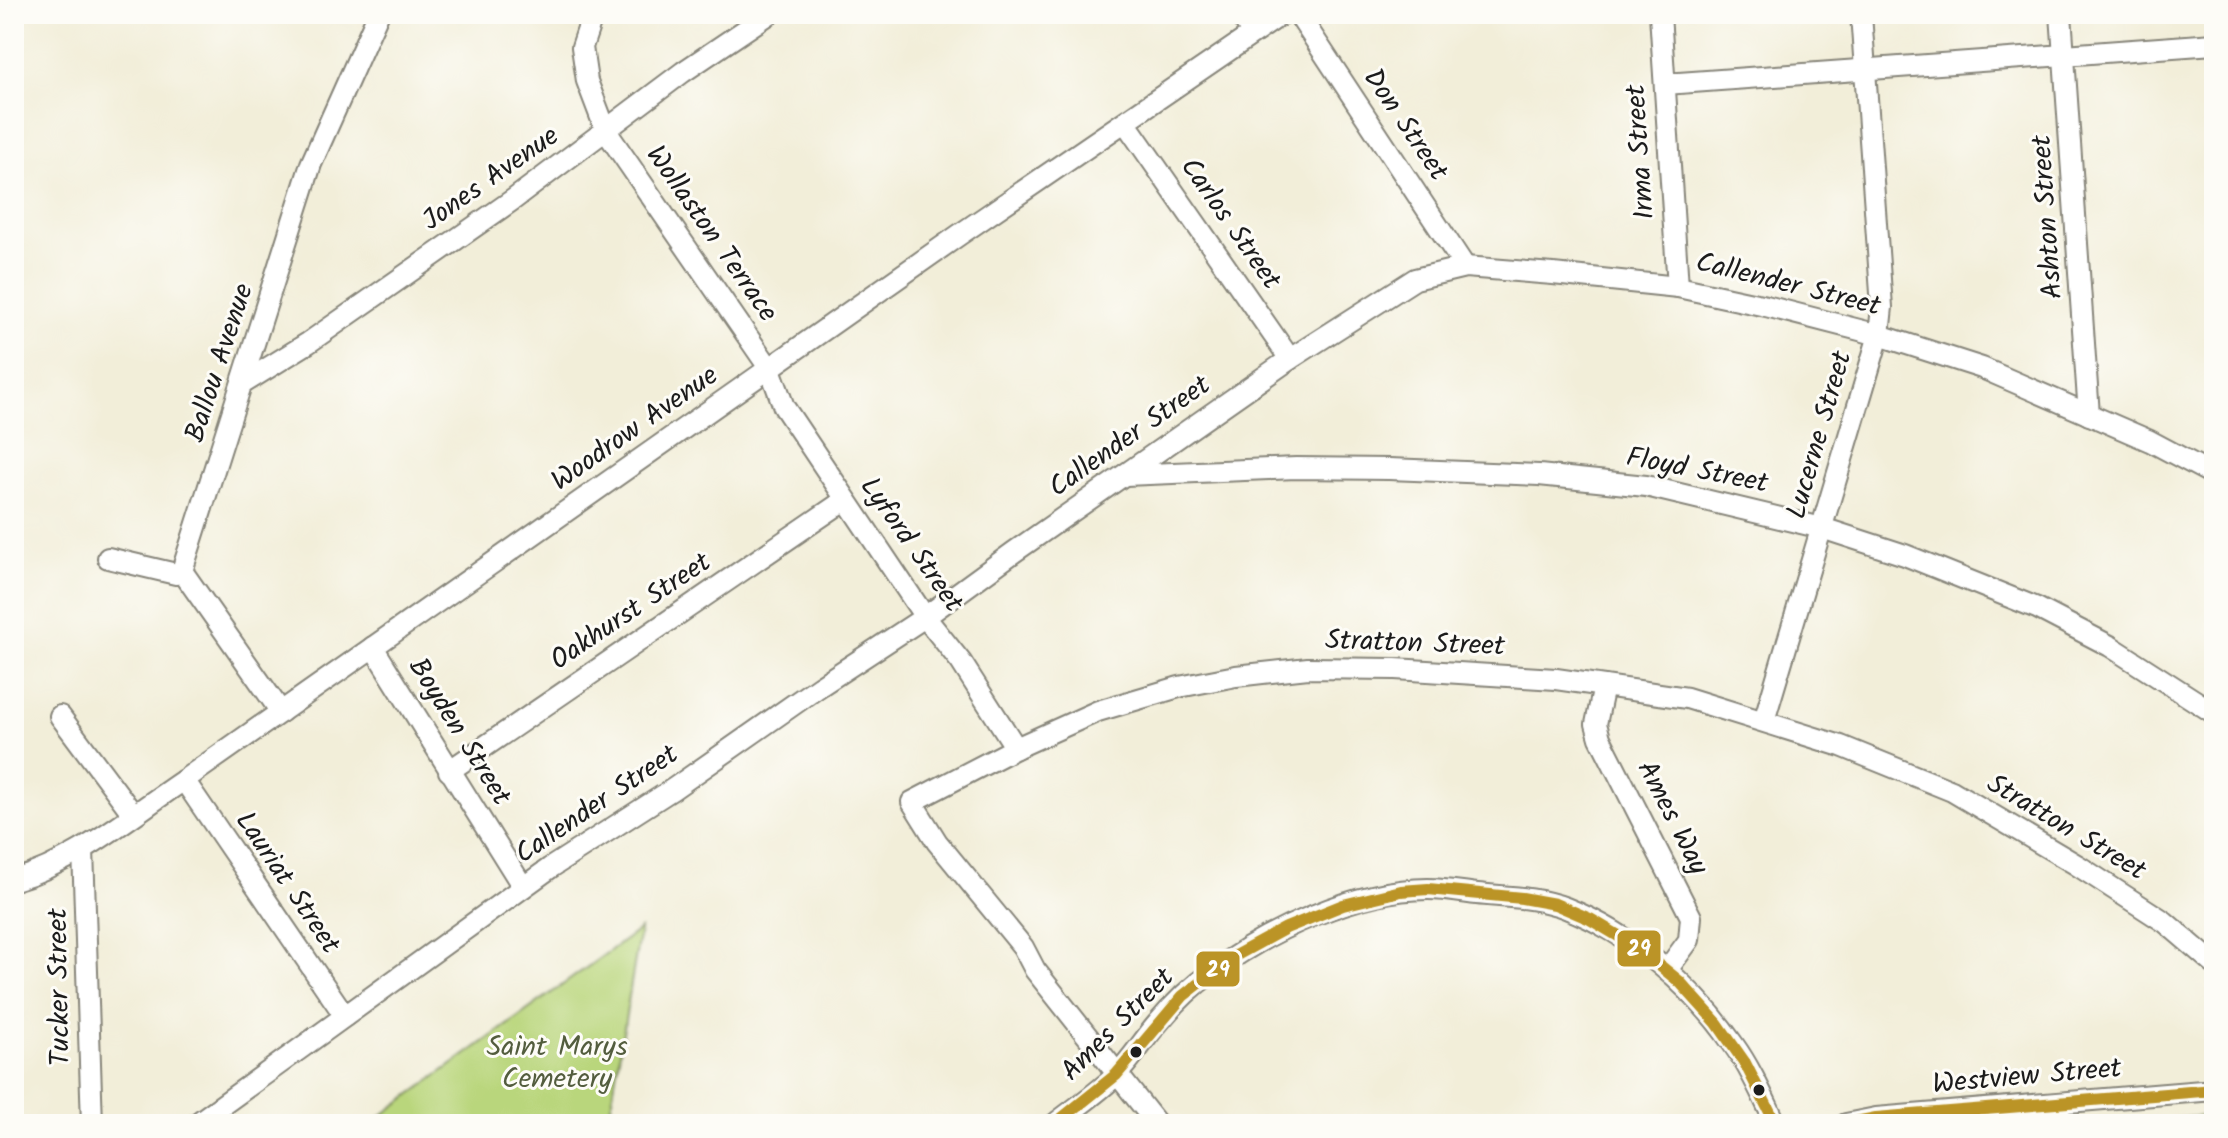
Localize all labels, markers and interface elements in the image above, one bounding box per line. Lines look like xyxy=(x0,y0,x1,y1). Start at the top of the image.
street label: Don Street xyxy=(1351,59,1460,192)
street label: Irma Street xyxy=(1614,82,1668,221)
street label: Jones Avenue xyxy=(413,115,569,243)
street label: Ashton Street xyxy=(2020,132,2076,301)
street label: Wollaston Terrace xyxy=(633,136,789,332)
street label: Carlos Street xyxy=(1168,148,1293,300)
street label: Callender Street xyxy=(1691,240,1886,330)
street label: Ballou Avenue xyxy=(173,277,267,448)
street label: Lucerne Street xyxy=(1775,345,1866,524)
street label: Woodrow Avenue xyxy=(542,354,728,504)
street label: Callender Street xyxy=(1040,364,1221,510)
street label: Floyd Street xyxy=(1622,435,1773,507)
street label: Lyford Street xyxy=(848,468,975,623)
street label: Oakhurst Street xyxy=(541,541,722,683)
street label: Stratton Street xyxy=(1324,618,1507,670)
street label: Boyden Street xyxy=(396,649,523,816)
street label: Callender Street xyxy=(506,733,689,877)
street label: Ames Way xyxy=(1624,753,1720,884)
street label: Stratton Street xyxy=(1977,762,2156,894)
street label: Lauriat Street xyxy=(222,802,352,965)
street label: Tucker Street xyxy=(36,906,84,1066)
line badge: 29 xyxy=(1616,929,1662,968)
text: 29 xyxy=(1627,933,1651,968)
line badge: 29 xyxy=(1195,950,1241,988)
text: 29 xyxy=(1206,954,1230,989)
street label: Ames Street xyxy=(1050,957,1186,1093)
park label: Saint Marys Cemetery xyxy=(486,1025,628,1102)
unlabelled marker xyxy=(1128,1044,1144,1060)
street label: Westview Street xyxy=(1931,1046,2124,1108)
unlabelled marker xyxy=(1751,1082,1767,1098)

